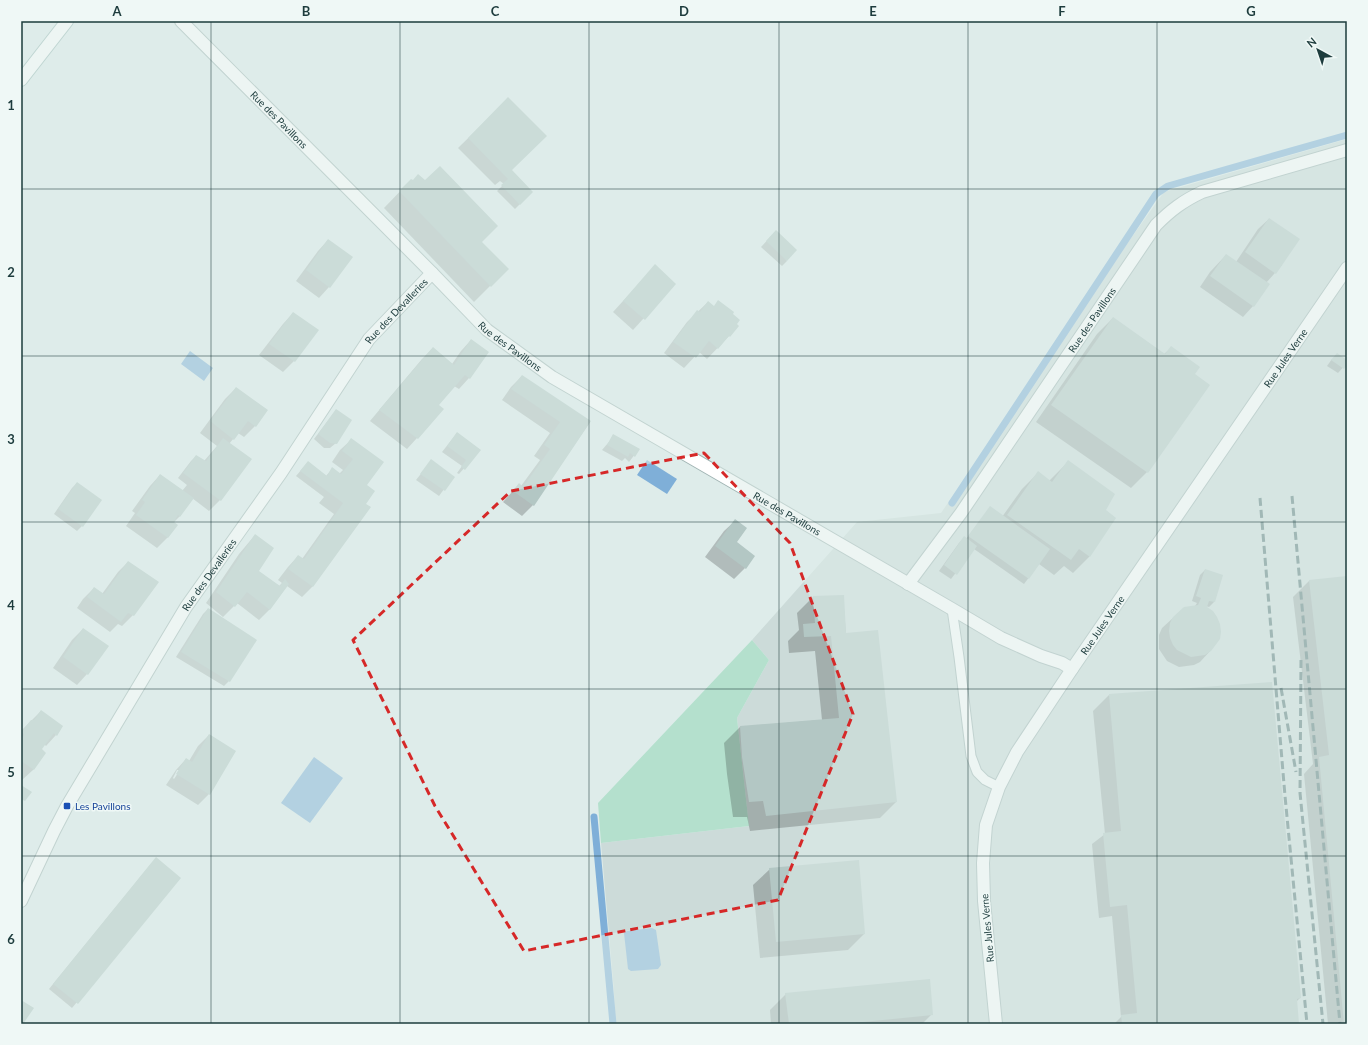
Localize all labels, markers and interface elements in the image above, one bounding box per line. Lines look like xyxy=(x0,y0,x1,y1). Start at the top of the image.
text: A xyxy=(111,3,122,19)
text: B xyxy=(302,3,311,19)
text: C xyxy=(491,3,500,19)
text: D xyxy=(679,3,689,19)
text: E xyxy=(869,3,877,19)
text: F xyxy=(1058,3,1066,19)
text: G xyxy=(1246,3,1256,19)
north arrow xyxy=(1298,30,1338,70)
text: N xyxy=(1304,34,1319,50)
street label: Rue des Pavillons xyxy=(248,88,310,151)
text: 1 xyxy=(7,97,15,113)
text: 2 xyxy=(7,264,15,280)
street label: Rue des Devalleries xyxy=(362,276,430,346)
street label: Rue des Pavillons xyxy=(1066,285,1118,355)
street label: Rue des Pavillons xyxy=(476,319,544,374)
street label: Rue Jules Verne xyxy=(1261,326,1310,390)
text: 3 xyxy=(7,431,15,447)
street label: Rue des Pavillons xyxy=(751,489,823,538)
street label: Rue des Devalleries xyxy=(179,536,239,613)
street label: Rue Jules Verne xyxy=(1078,593,1127,657)
text: 4 xyxy=(7,597,15,613)
text: 5 xyxy=(7,764,15,780)
place label: Les Pavillons xyxy=(75,800,131,812)
marker: Les Pavillons xyxy=(62,801,72,811)
street label: Rue Jules Verne xyxy=(978,893,996,963)
text: 6 xyxy=(7,931,15,947)

